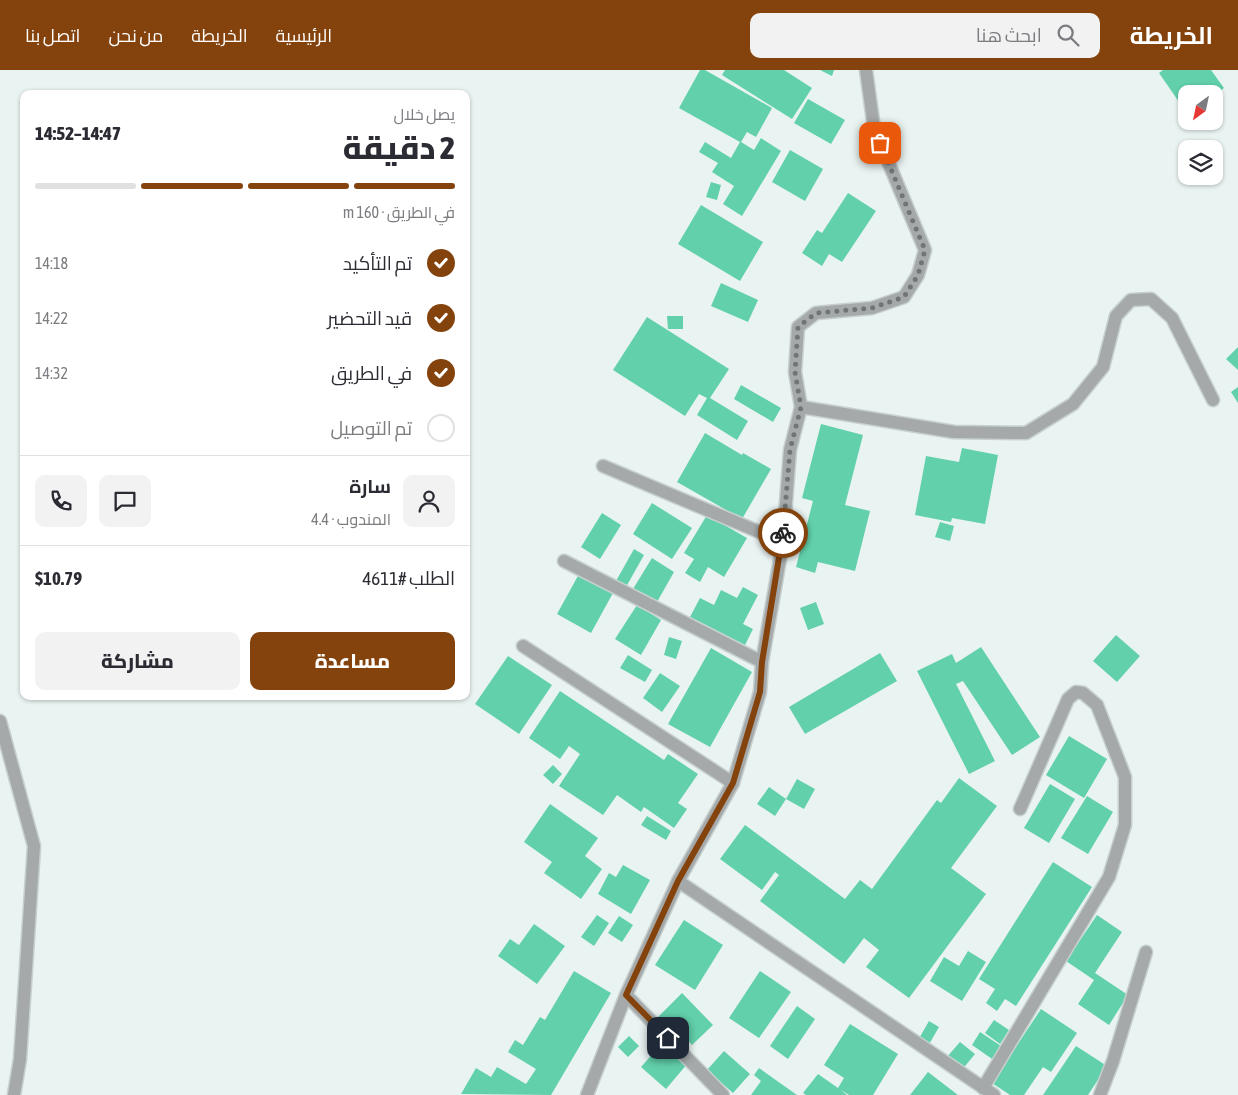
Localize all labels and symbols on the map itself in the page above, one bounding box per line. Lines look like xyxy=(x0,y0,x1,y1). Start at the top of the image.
north arrow xyxy=(1178,85,1222,130)
pin xyxy=(859,122,901,164)
courier xyxy=(758,508,808,558)
pin xyxy=(647,1017,689,1059)

